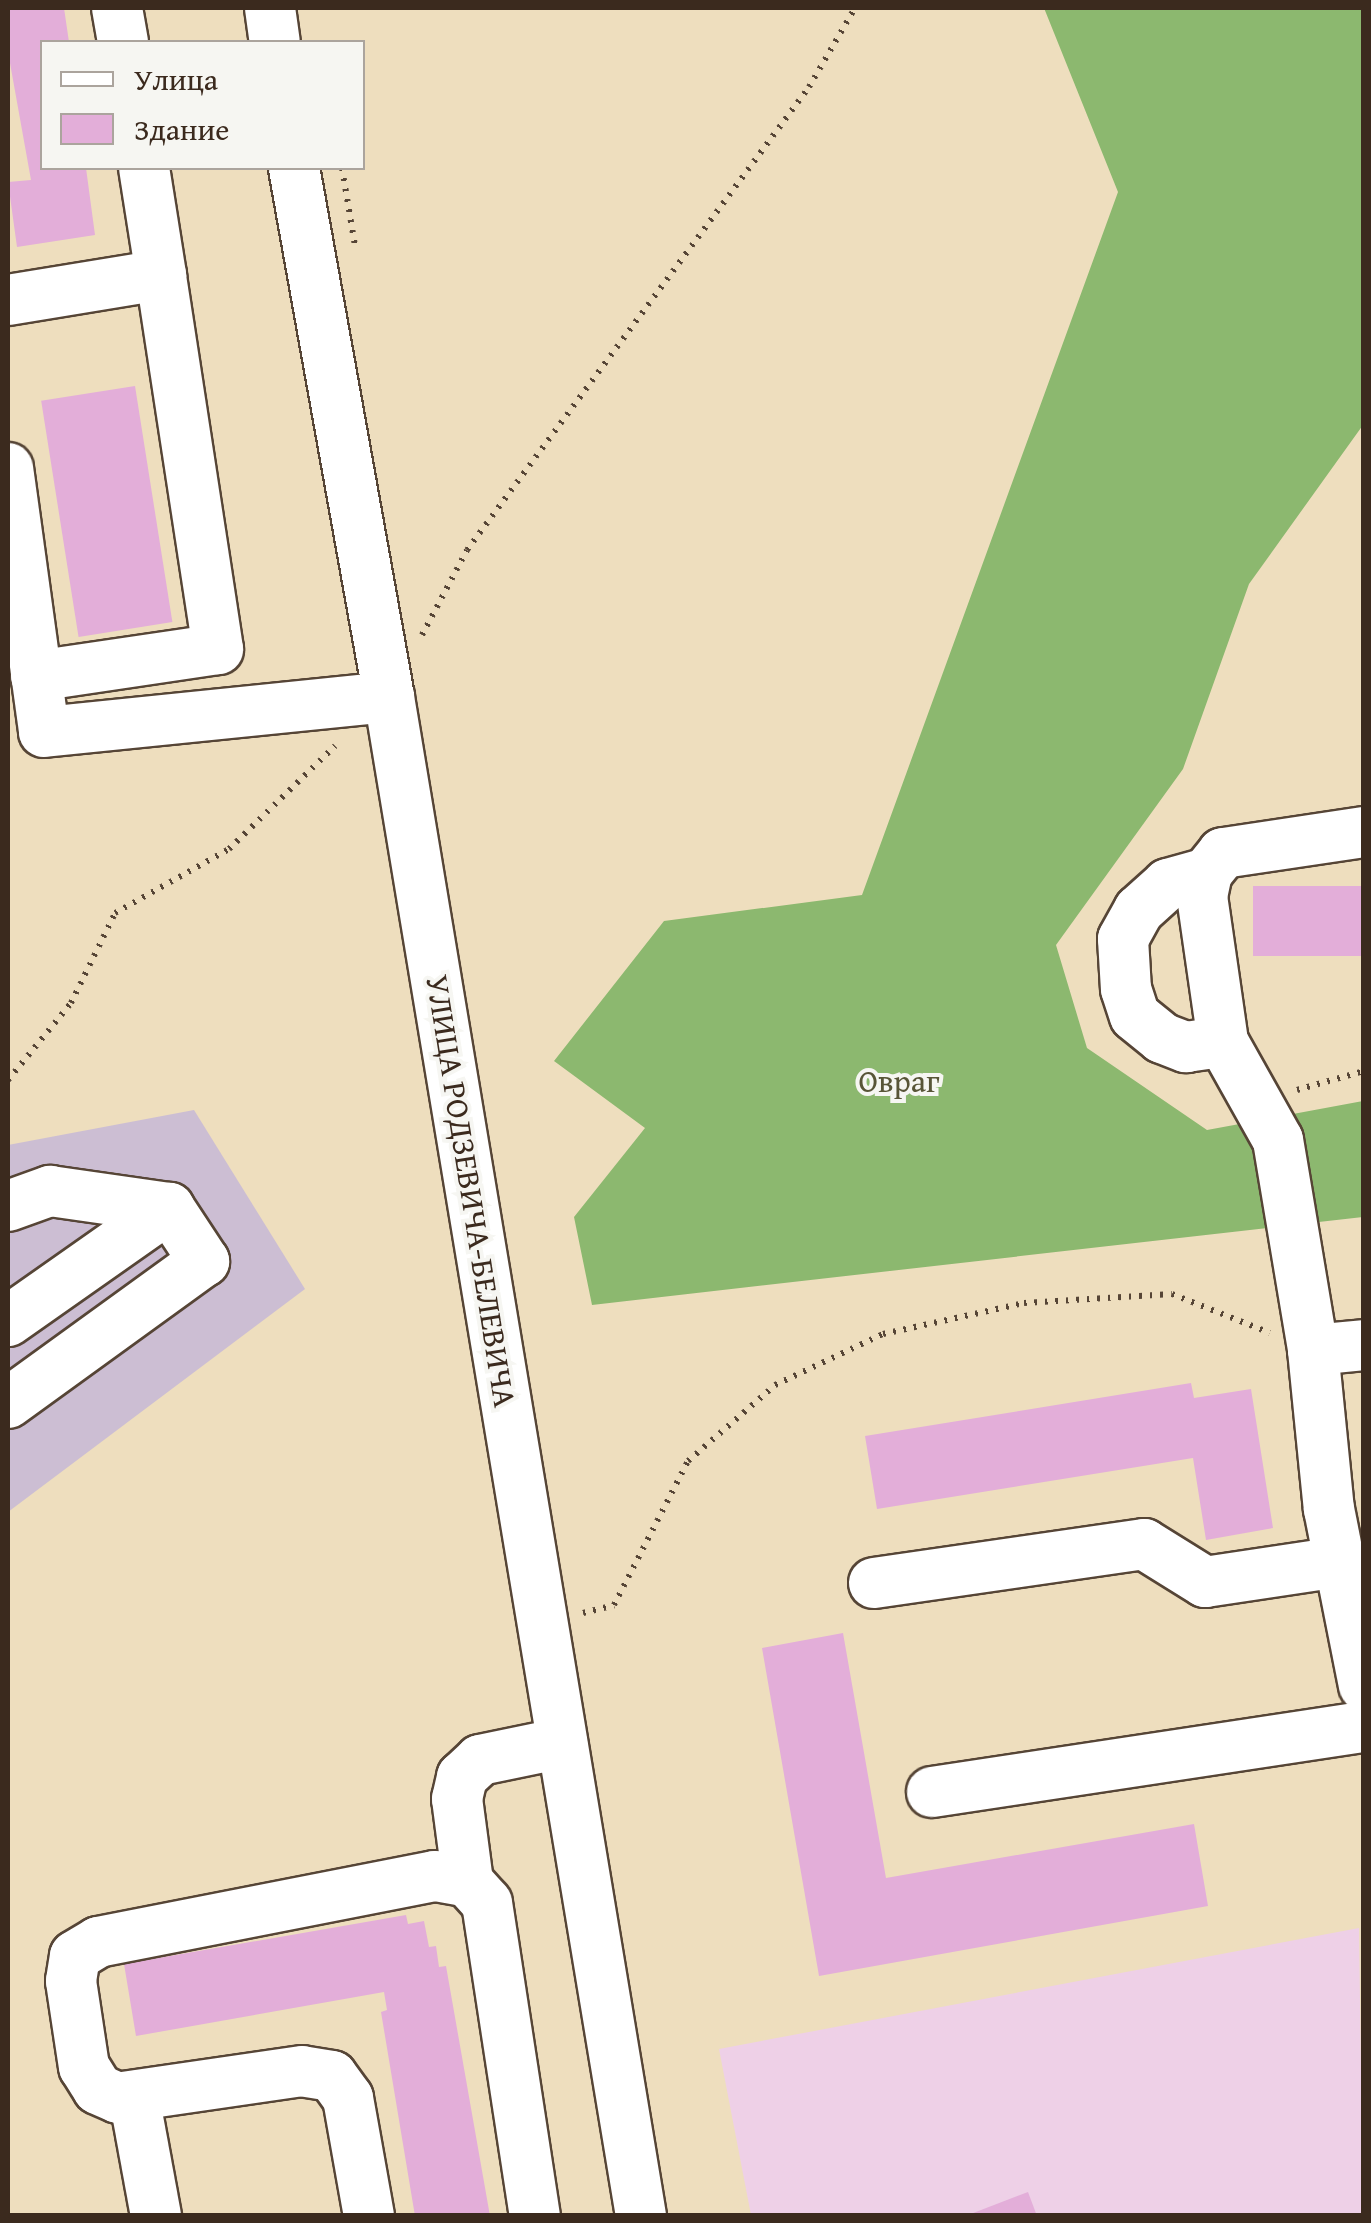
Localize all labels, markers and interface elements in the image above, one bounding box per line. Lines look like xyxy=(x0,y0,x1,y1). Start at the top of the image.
legend xyxy=(40,40,365,170)
text: Улица xyxy=(134,57,218,101)
text: Здание xyxy=(134,107,229,151)
street label: УЛИЦА РОДЗЕВИЧА-БЕЛЕВИЧА xyxy=(418,972,524,1410)
park label: Овраг xyxy=(858,1062,940,1100)

